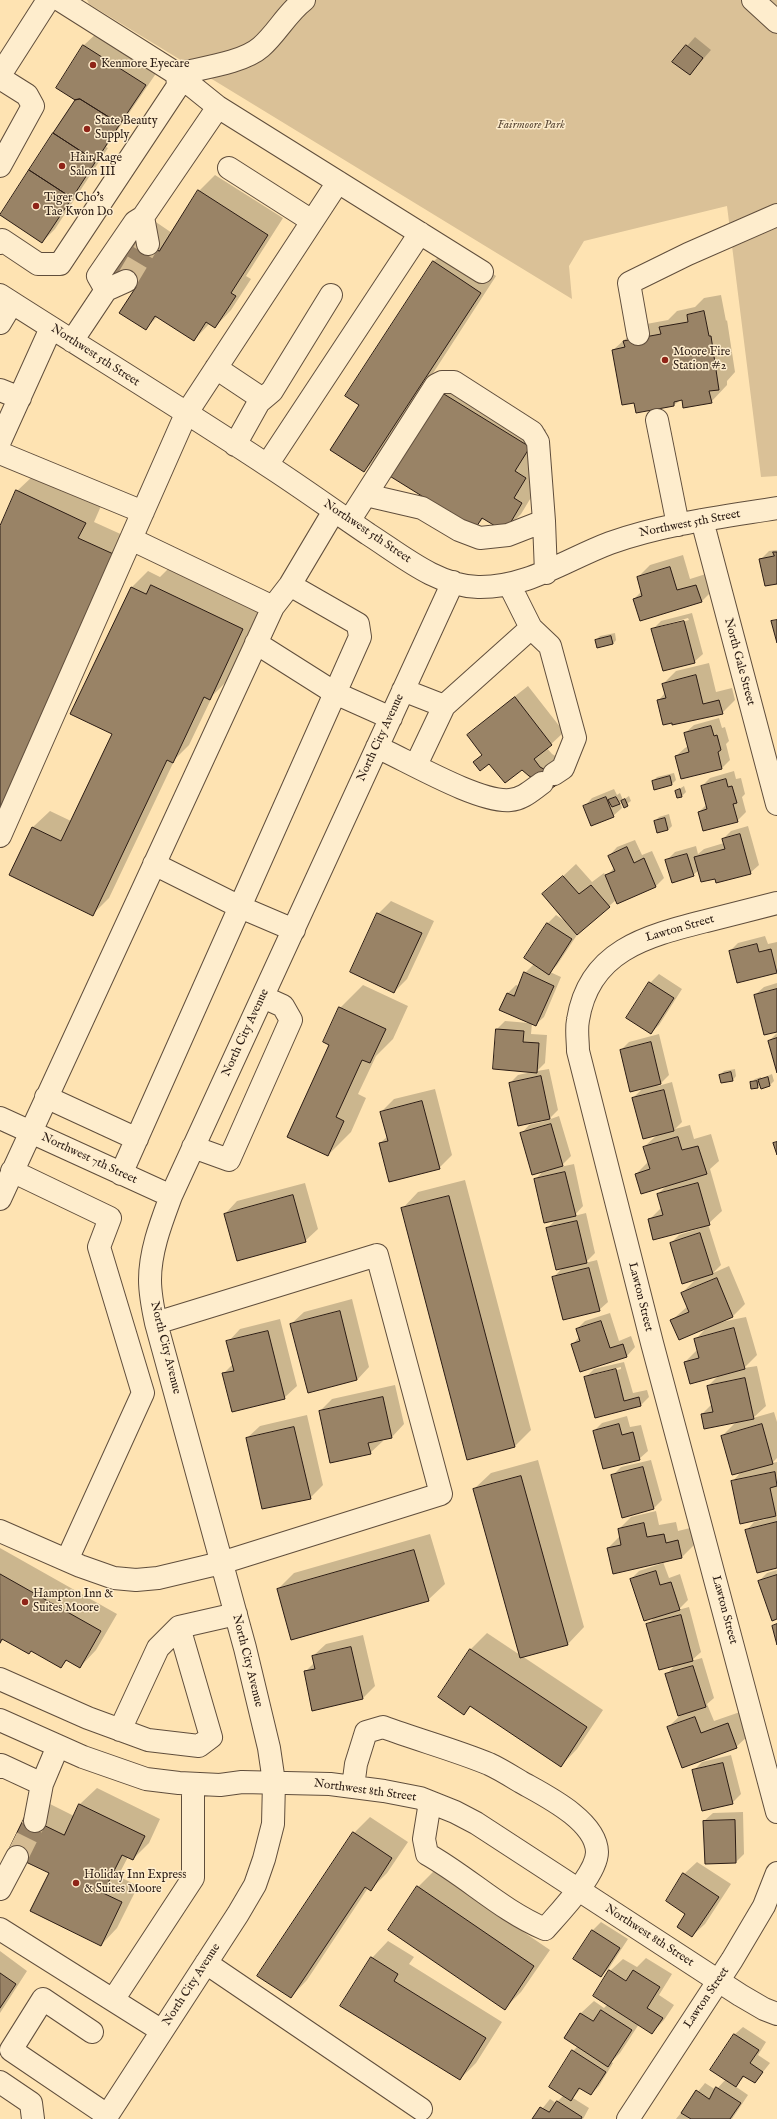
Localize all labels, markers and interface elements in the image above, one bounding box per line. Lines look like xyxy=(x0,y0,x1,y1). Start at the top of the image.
place label: Kenmore Eyecare xyxy=(101,58,189,72)
marker: Kenmore Eyecare xyxy=(88,60,98,70)
place label: State Beauty Supply xyxy=(95,115,158,143)
park label: Fairmoore Park xyxy=(497,119,565,133)
marker: State Beauty Supply xyxy=(82,124,92,134)
place label: Hair Rage Salon III xyxy=(70,152,122,180)
marker: Hair Rage Salon III xyxy=(57,161,67,171)
place label: Tiger Cho's Tae Kwon Do xyxy=(44,192,113,220)
marker: Tiger Cho's Tae Kwon Do xyxy=(31,201,41,211)
street label: Northwest 5th Street xyxy=(48,322,142,390)
place label: Moore Fire Station #2 xyxy=(673,346,730,374)
marker: Moore Fire Station #2 xyxy=(660,355,670,365)
street label: Northwest 5th Street xyxy=(320,497,414,567)
street label: Northwest 5th Street xyxy=(638,507,742,541)
street label: North Gale Street xyxy=(720,617,758,707)
street label: North City Avenue xyxy=(354,692,408,784)
street label: Lawton Street xyxy=(644,912,716,946)
street label: North City Avenue xyxy=(219,987,273,1079)
street label: Northwest 7th Street xyxy=(39,1130,139,1188)
street label: Lawton Street xyxy=(624,1261,656,1333)
street label: North City Avenue xyxy=(147,1300,183,1396)
street label: Lawton Street xyxy=(708,1574,740,1646)
place label: Hampton Inn & Suites Moore xyxy=(33,1588,113,1616)
marker: Hampton Inn & Suites Moore xyxy=(20,1597,30,1607)
street label: North City Avenue xyxy=(229,1613,265,1709)
street label: Northwest 8th Street xyxy=(313,1777,417,1805)
place label: Holiday Inn Express & Suites Moore xyxy=(84,1869,187,1897)
marker: Holiday Inn Express & Suites Moore xyxy=(71,1878,81,1888)
street label: Northwest 8th Street xyxy=(602,1902,696,1970)
street label: North City Avenue xyxy=(160,1941,224,2029)
street label: Lawton Street xyxy=(681,1965,733,2031)

